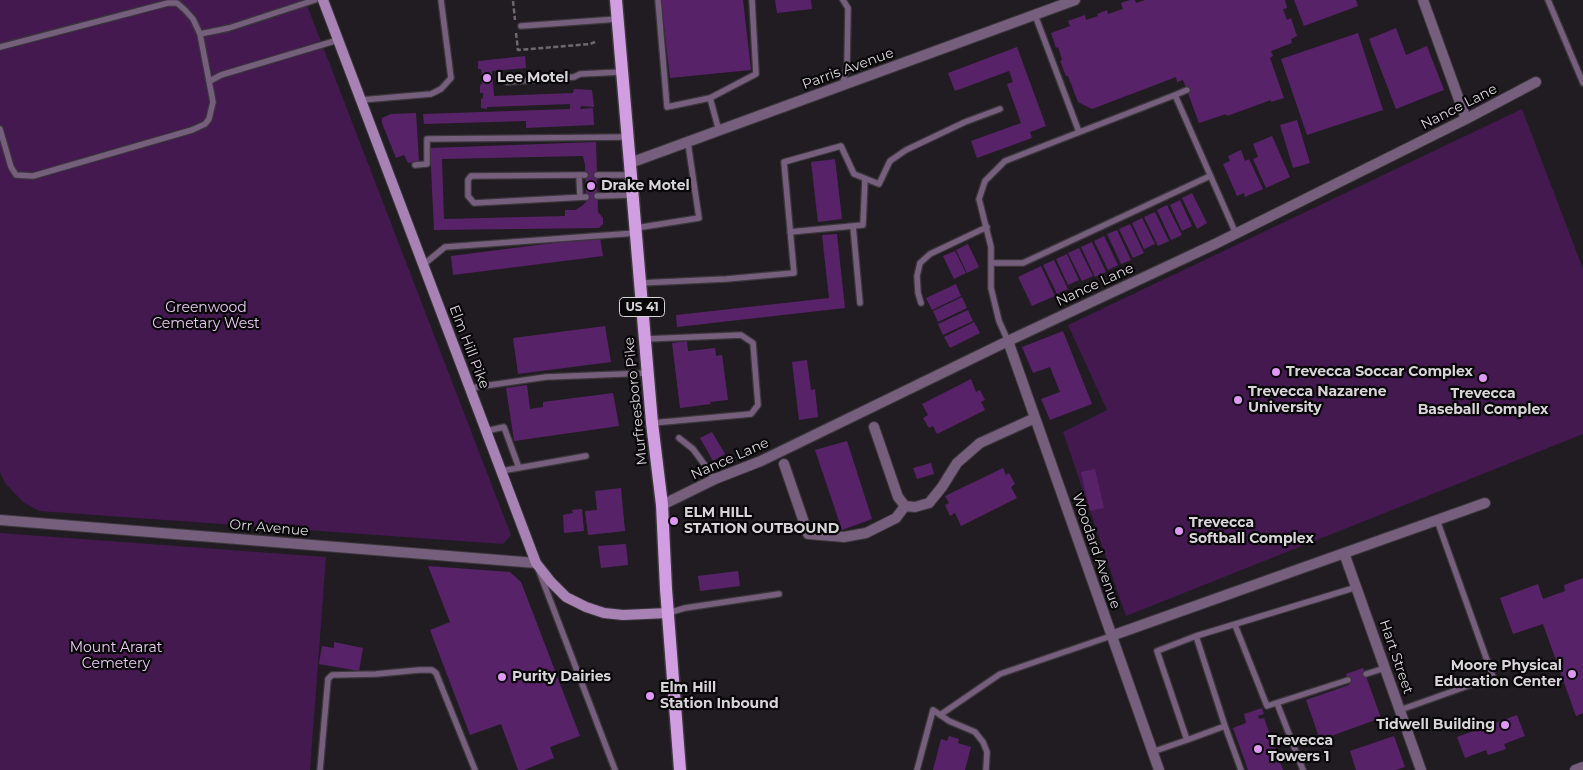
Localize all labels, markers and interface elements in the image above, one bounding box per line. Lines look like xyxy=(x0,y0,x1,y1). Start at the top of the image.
street label: Parris Avenue xyxy=(800,45,896,93)
place label: Lee Motel xyxy=(497,70,568,86)
marker: Lee Motel xyxy=(481,72,493,84)
street label: Nance Lane xyxy=(1418,81,1500,133)
place label: Drake Motel xyxy=(601,178,690,194)
marker: Drake Motel xyxy=(585,180,597,192)
street label: Nance Lane xyxy=(1054,260,1136,310)
road number: US 41 xyxy=(620,298,664,316)
park label: Greenwood Cemetary West xyxy=(152,300,260,332)
street label: Elm Hill Pike xyxy=(445,303,493,391)
street label: Murfreesboro Pike xyxy=(621,336,651,466)
place label: Trevecca Soccar Complex xyxy=(1286,364,1473,380)
marker: Trevecca Soccar Complex xyxy=(1270,366,1282,378)
marker: Trevecca Baseball Complex xyxy=(1477,372,1489,384)
place label: Trevecca Nazarene University xyxy=(1248,384,1387,417)
place label: Trevecca Baseball Complex xyxy=(1418,386,1548,418)
marker: Trevecca Nazarene University xyxy=(1232,394,1244,406)
street label: Nance Lane xyxy=(688,434,772,484)
street label: Woodard Avenue xyxy=(1068,491,1124,611)
place label: ELM HILL STATION OUTBOUND xyxy=(684,505,839,538)
marker: ELM HILL STATION OUTBOUND xyxy=(668,515,680,527)
place label: Trevecca Softball Complex xyxy=(1189,515,1314,548)
street label: Orr Avenue xyxy=(229,516,309,540)
marker: Trevecca Softball Complex xyxy=(1173,525,1185,537)
street label: Hart Street xyxy=(1375,618,1417,696)
park label: Mount Ararat Cemetery xyxy=(70,640,162,672)
place label: Moore Physical Education Center xyxy=(1434,658,1562,690)
marker: Moore Physical Education Center xyxy=(1566,668,1578,680)
place label: Purity Dairies xyxy=(512,669,611,685)
marker: Purity Dairies xyxy=(496,671,508,683)
place label: Elm Hill Station Inbound xyxy=(660,680,779,712)
marker: Elm Hill Station Inbound xyxy=(644,690,656,702)
place label: Tidwell Building xyxy=(1376,717,1495,733)
marker: Tidwell Building xyxy=(1499,719,1511,731)
place label: Trevecca Towers 1 xyxy=(1268,733,1333,766)
marker: Trevecca Towers 1 xyxy=(1252,743,1264,755)

